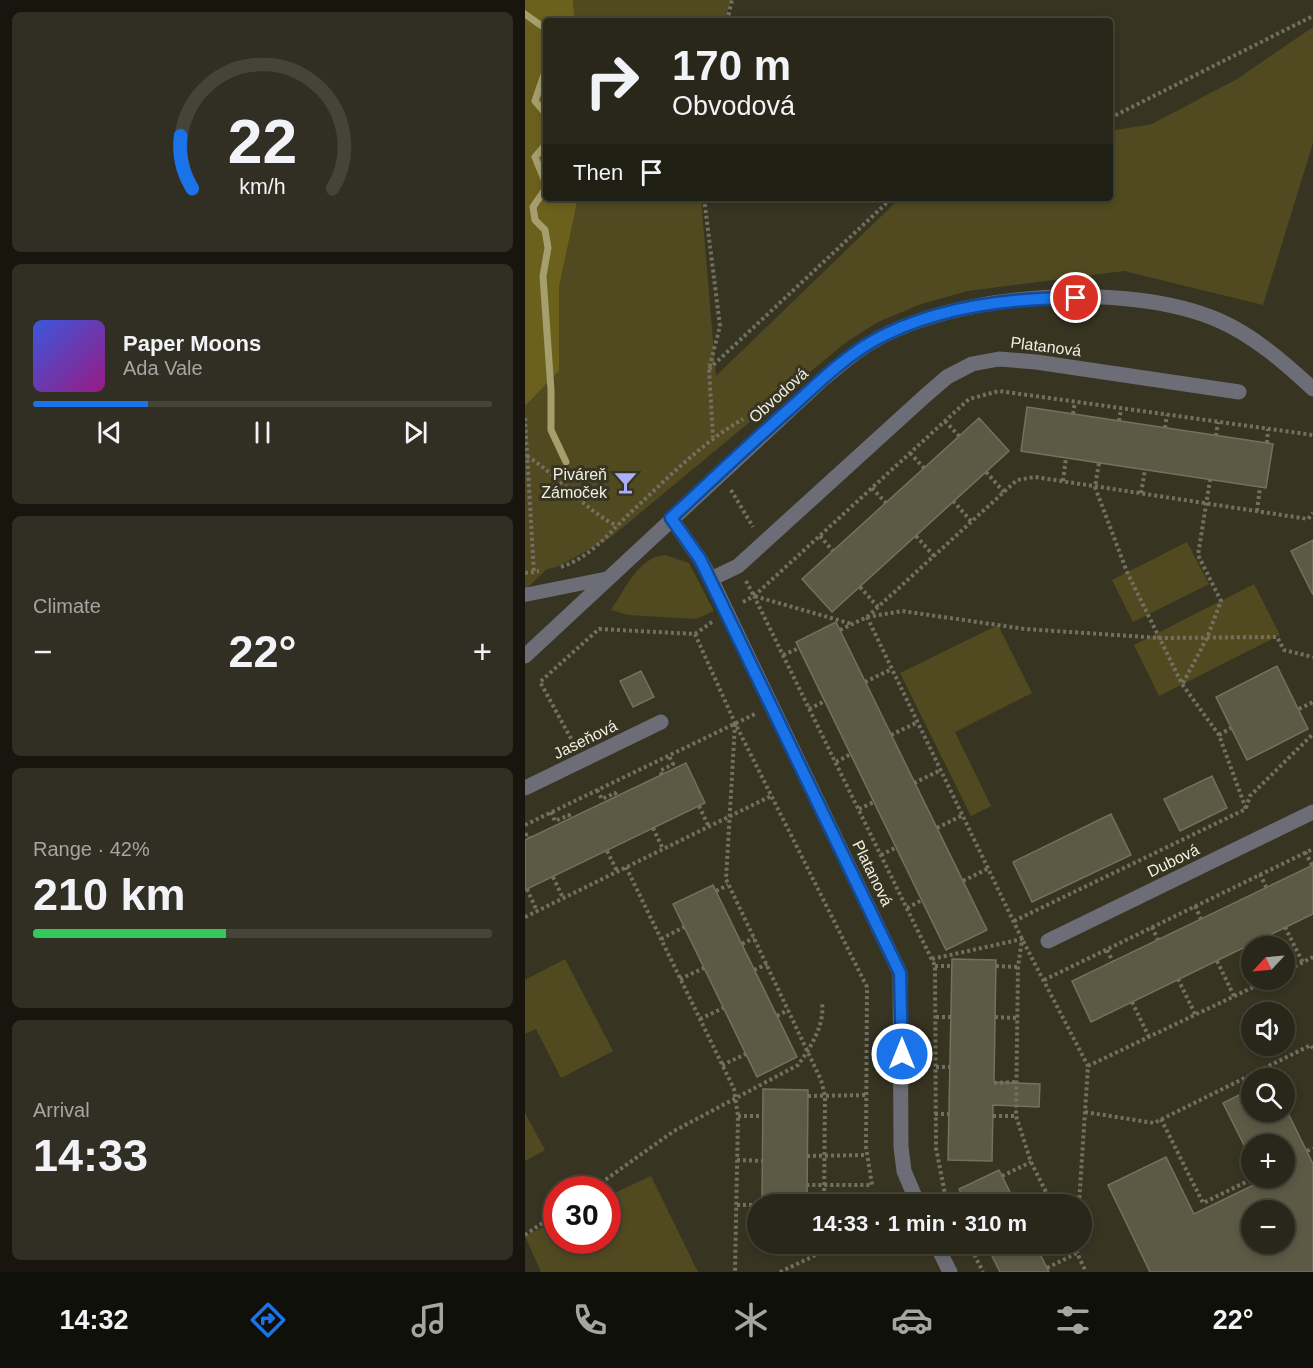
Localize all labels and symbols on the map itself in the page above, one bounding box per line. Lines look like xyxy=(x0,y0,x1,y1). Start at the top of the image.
pin xyxy=(1050,272,1101,323)
street label: Platanová xyxy=(1010,334,1082,359)
street label: Obvodová xyxy=(746,365,811,426)
place label: Piváreň Zámoček xyxy=(541,466,608,501)
bar icon: Piváreň Zámoček xyxy=(612,470,638,496)
street label: Jaseňová xyxy=(551,717,620,762)
street label: Platanová xyxy=(849,838,896,909)
street label: Dubová xyxy=(1145,841,1202,880)
north arrow xyxy=(1241,936,1295,990)
position arrow xyxy=(870,1022,934,1086)
speed limit sign: 30 xyxy=(543,1176,621,1254)

